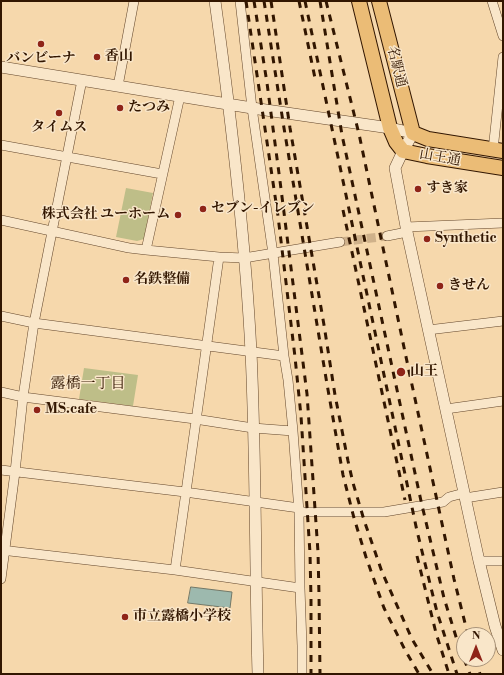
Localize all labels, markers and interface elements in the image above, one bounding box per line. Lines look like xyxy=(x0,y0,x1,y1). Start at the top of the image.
marker: バンビーナ xyxy=(36,39,46,49)
street label: 名駅通 xyxy=(383,45,409,89)
place label: 香山 xyxy=(105,49,133,65)
place label: バンビーナ xyxy=(6,51,76,67)
marker: 香山 xyxy=(92,52,102,62)
place label: たつみ xyxy=(128,100,170,116)
marker: たつみ xyxy=(115,103,125,113)
marker: タイムス xyxy=(54,108,64,118)
place label: タイムス xyxy=(31,120,87,136)
street label: 山王通 xyxy=(418,146,462,170)
place label: すき家 xyxy=(426,181,468,197)
marker: すき家 xyxy=(413,184,423,194)
place label: セブン-イレブン xyxy=(211,201,315,217)
marker: セブン-イレブン xyxy=(198,204,208,214)
place label: 株式会社 ユーホーム xyxy=(42,207,170,223)
marker: 株式会社 ユーホーム xyxy=(173,210,183,220)
place label: Synthetic xyxy=(435,231,497,247)
marker: Synthetic xyxy=(422,234,432,244)
place label: 名鉄整備 xyxy=(134,272,190,288)
marker: 名鉄整備 xyxy=(121,275,131,285)
place label: きせん xyxy=(448,278,490,294)
marker: きせん xyxy=(435,281,445,291)
place label: 山王 xyxy=(410,364,438,380)
marker: 山王 xyxy=(395,366,407,378)
district label: 露橋一丁目 xyxy=(51,375,125,393)
place label: MS.cafe xyxy=(45,402,97,418)
marker: MS.cafe xyxy=(32,405,42,415)
place label: 市立露橋小学校 xyxy=(133,609,231,625)
marker: 市立露橋小学校 xyxy=(120,612,130,622)
north arrow xyxy=(456,627,496,667)
text: N xyxy=(472,629,480,643)

